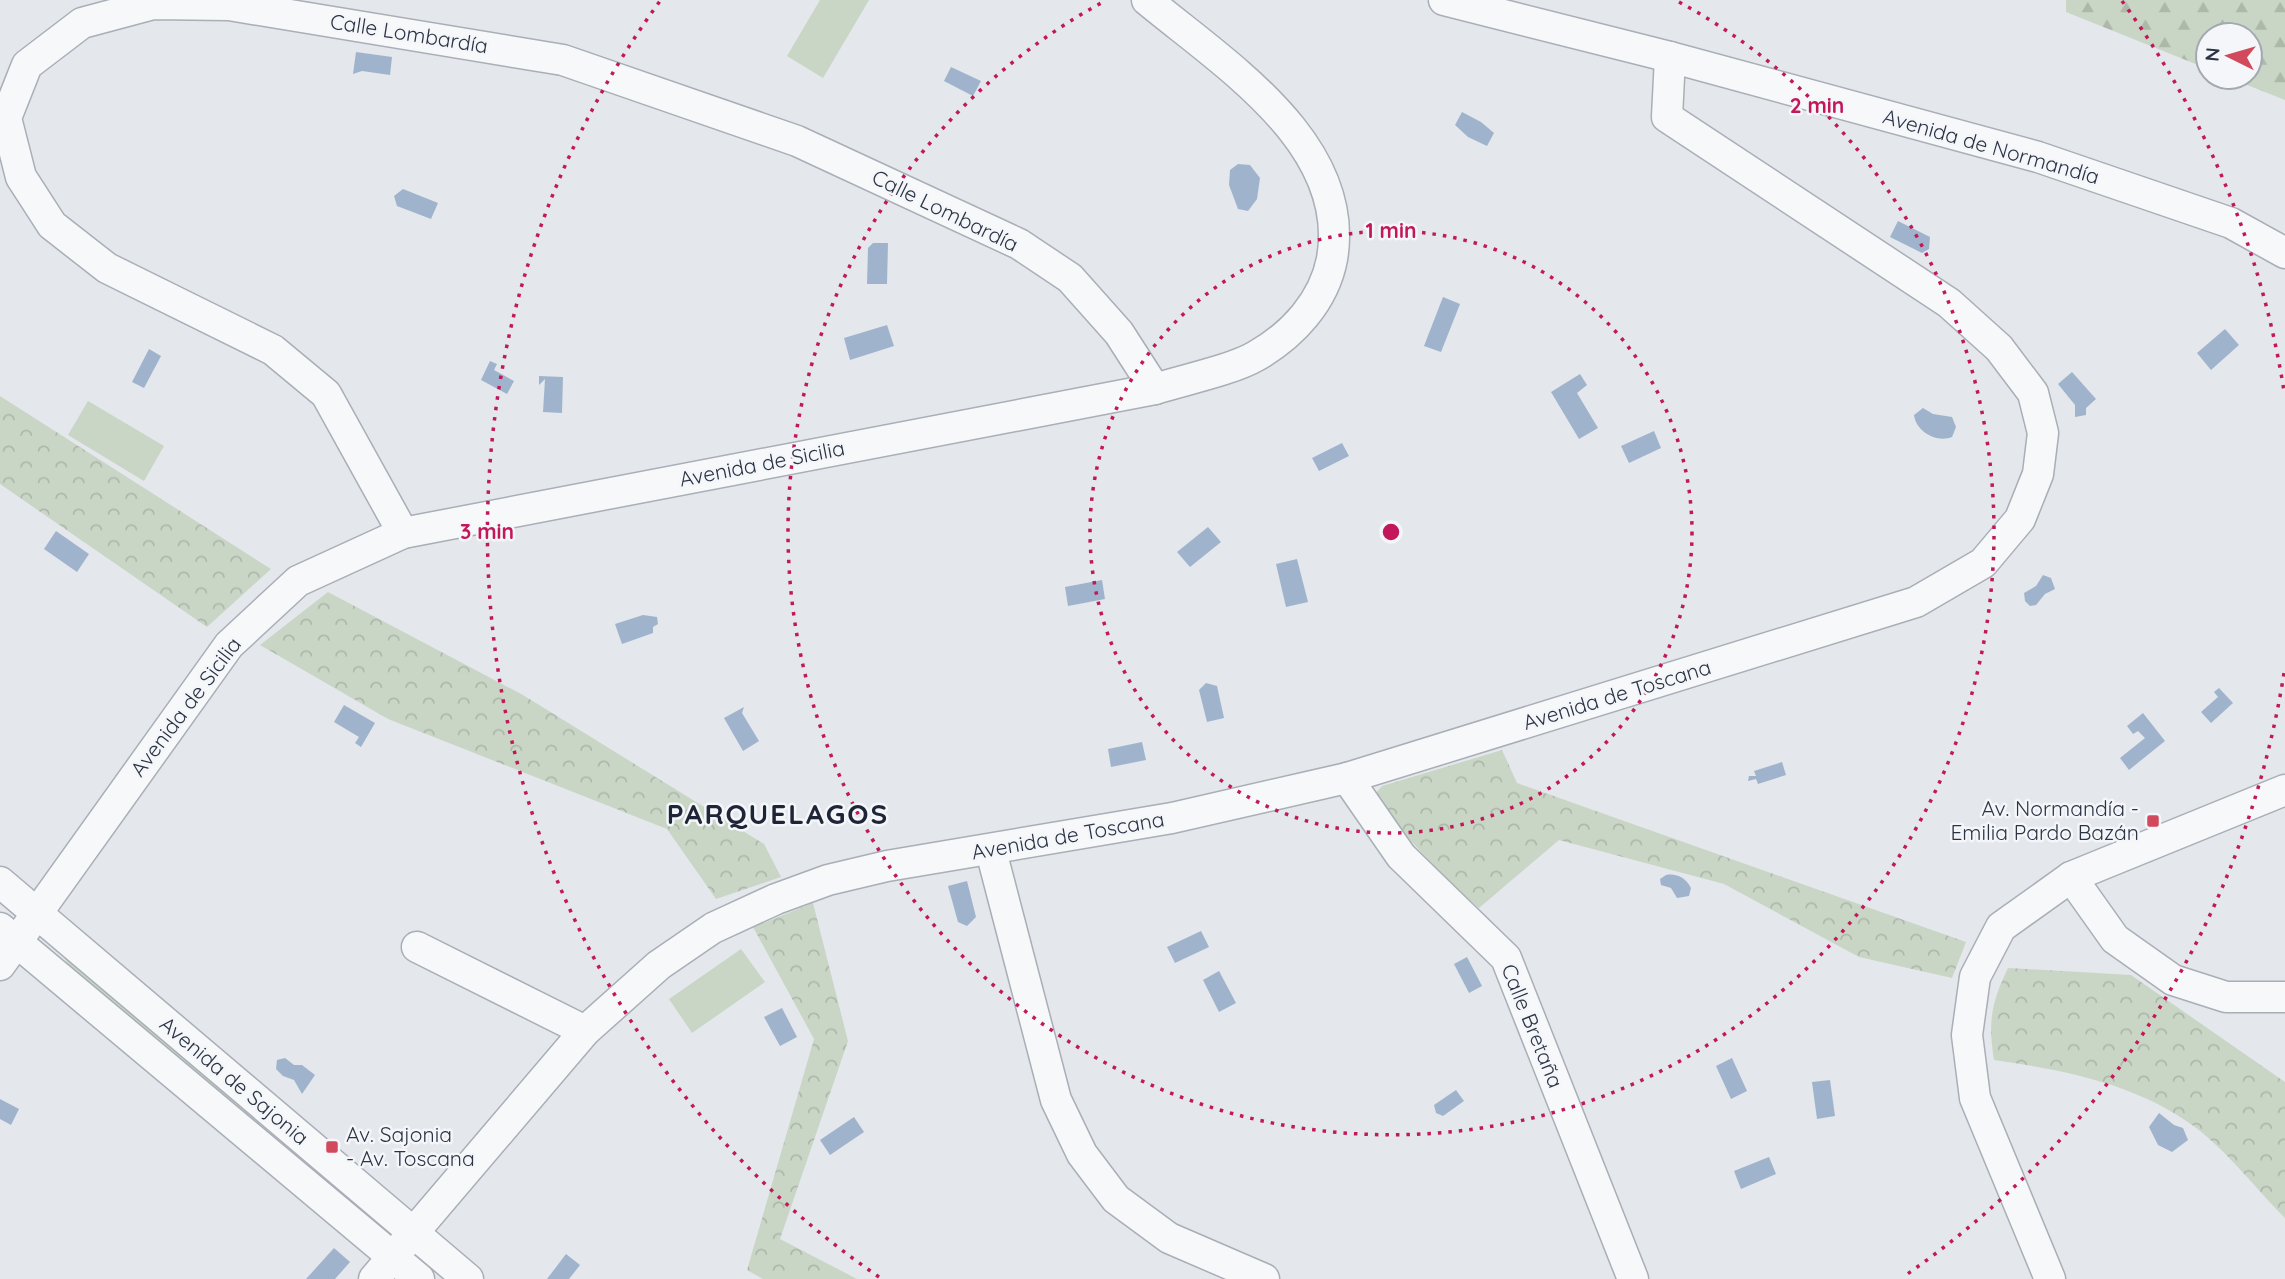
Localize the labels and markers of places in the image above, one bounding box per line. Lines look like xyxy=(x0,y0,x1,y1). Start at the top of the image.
centre of rings xyxy=(1379,520,1403,544)
place label: Av. Normandía - Emilia Pardo Bazán xyxy=(1950,795,2139,845)
marker: Av. Normandía - Emilia Pardo Bazán xyxy=(2145,813,2161,829)
place label: Av. Sajonia - Av. Toscana xyxy=(346,1121,475,1171)
marker: Av. Sajonia - Av. Toscana xyxy=(324,1139,340,1155)

